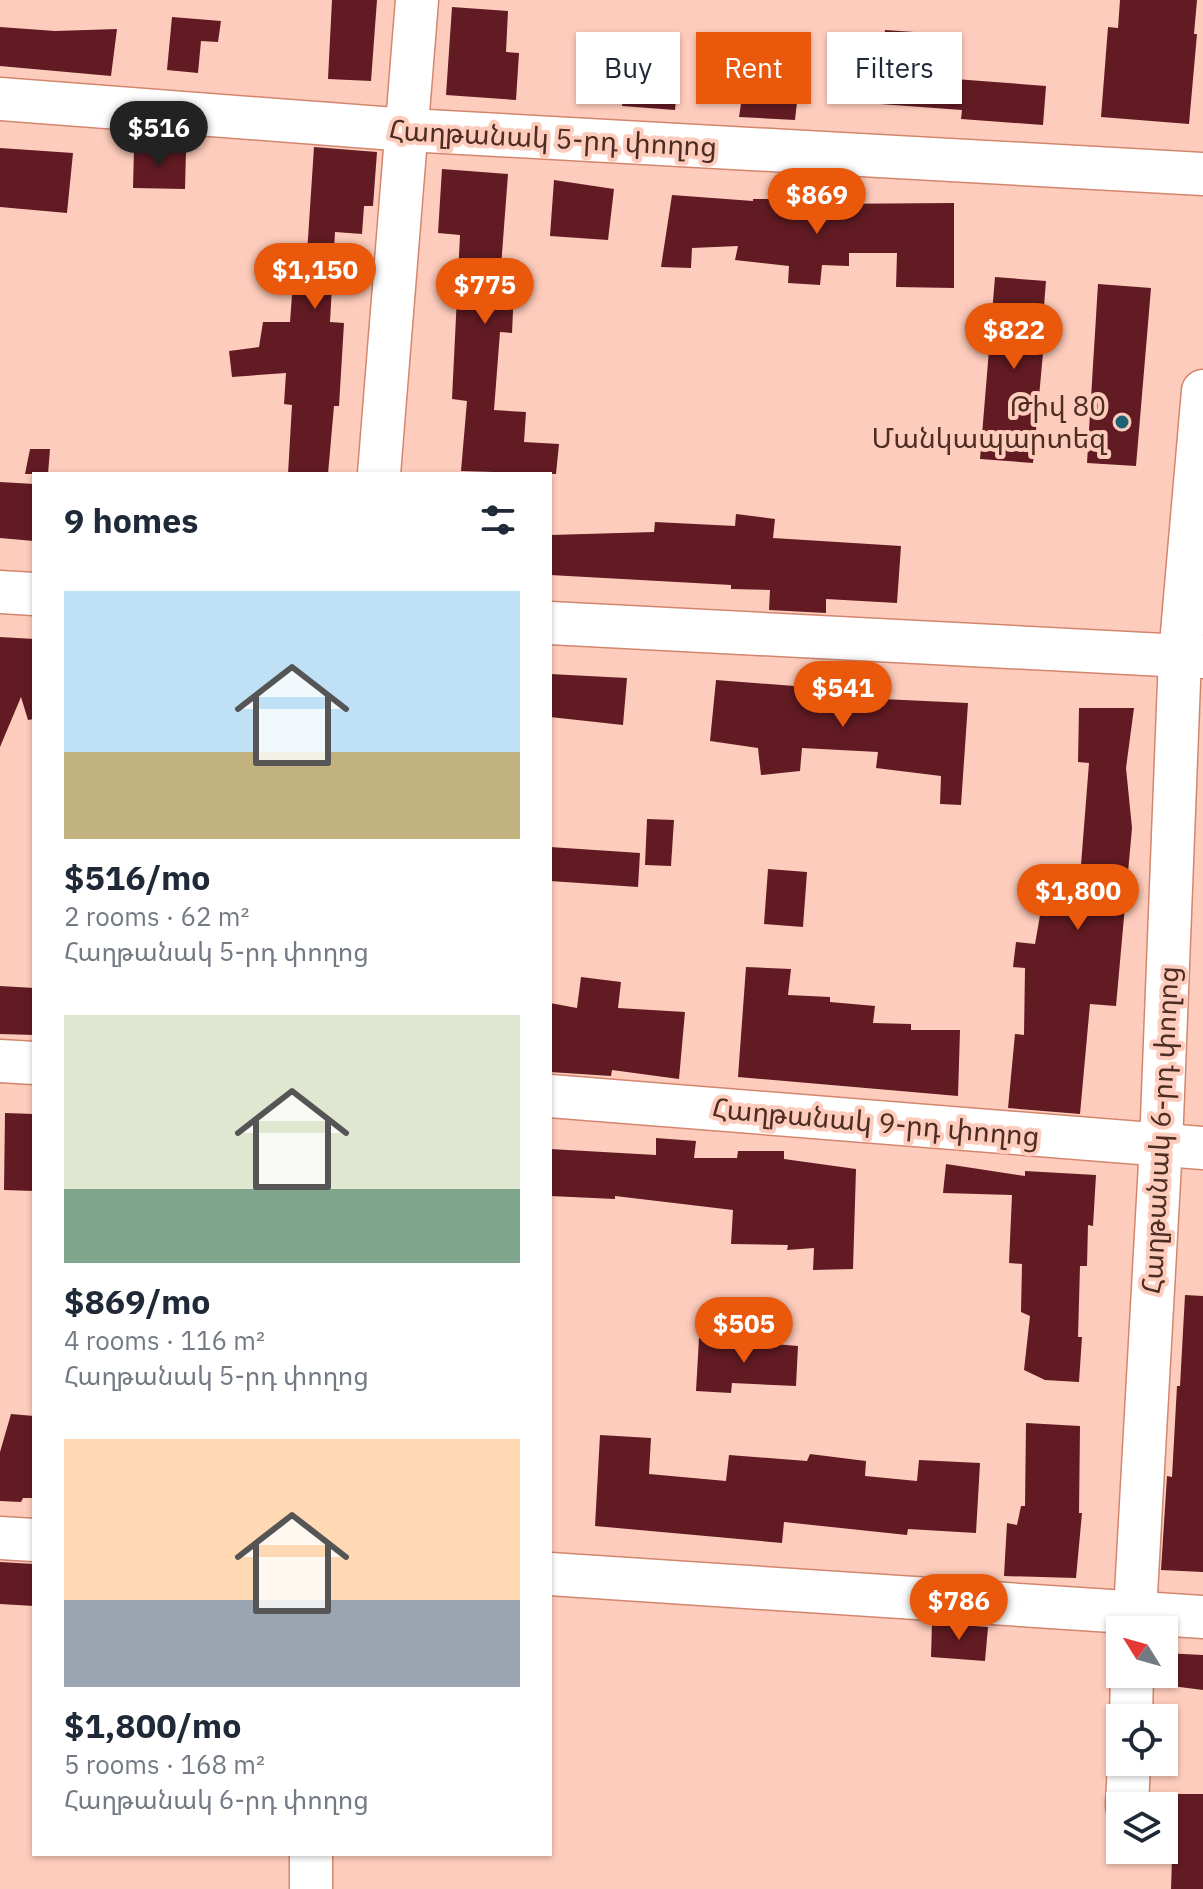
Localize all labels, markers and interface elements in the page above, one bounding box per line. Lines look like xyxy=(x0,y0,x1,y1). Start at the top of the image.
chip: Buy xyxy=(576,32,680,104)
chip: Rent xyxy=(696,32,811,104)
chip: Filters xyxy=(827,32,962,104)
pin: $516 xyxy=(112,101,206,169)
text: $516 xyxy=(128,110,190,144)
street label: Հաղթանակ 5-րդ փողոց xyxy=(388,110,718,165)
pin: $869 xyxy=(770,168,864,236)
text: $869 xyxy=(786,177,848,211)
pin: $1,150 xyxy=(250,243,380,311)
text: $1,150 xyxy=(272,252,358,286)
pin: $775 xyxy=(438,258,532,326)
text: $775 xyxy=(454,267,516,301)
pin: $822 xyxy=(967,303,1061,371)
text: $822 xyxy=(983,312,1045,346)
place label: Թիվ 80 Մանկապարտեզ xyxy=(871,387,1107,456)
marker: Թիվ 80 Մանկապարտեզ xyxy=(1113,413,1131,431)
text: 9 homes xyxy=(64,498,199,542)
icon: filters xyxy=(476,498,520,542)
icon: home xyxy=(220,643,364,787)
pin: $541 xyxy=(796,661,890,729)
text: $541 xyxy=(812,670,874,704)
text: $516/mo xyxy=(64,855,211,899)
pin: $1,800 xyxy=(1013,864,1143,932)
text: $1,800 xyxy=(1035,873,1121,907)
text: 2 rooms · 62 m² xyxy=(64,899,249,933)
text: Հաղթանակ 5-րդ փողոց xyxy=(64,934,369,968)
street label: Հաղթանակ 6-րդ փողոց xyxy=(1132,965,1187,1295)
icon: home xyxy=(220,1067,364,1211)
street label: Հաղթանակ 9-րդ փողոց xyxy=(711,1089,1041,1154)
text: $869/mo xyxy=(64,1279,211,1323)
pin: $505 xyxy=(697,1297,791,1365)
text: $505 xyxy=(713,1306,775,1340)
text: 4 rooms · 116 m² xyxy=(64,1323,265,1357)
text: Հաղթանակ 5-րդ փողոց xyxy=(64,1358,369,1392)
icon: home xyxy=(220,1491,364,1635)
pin: $786 xyxy=(912,1574,1006,1642)
text: $786 xyxy=(928,1583,990,1617)
north arrow xyxy=(1106,1616,1178,1688)
map controls xyxy=(1106,1616,1178,1864)
text: $1,800/mo xyxy=(64,1703,241,1747)
button: locate xyxy=(1106,1704,1178,1776)
text: 5 rooms · 168 m² xyxy=(64,1747,265,1781)
text: Հաղթանակ 6-րդ փողոց xyxy=(64,1782,369,1816)
button: layers xyxy=(1106,1792,1178,1864)

